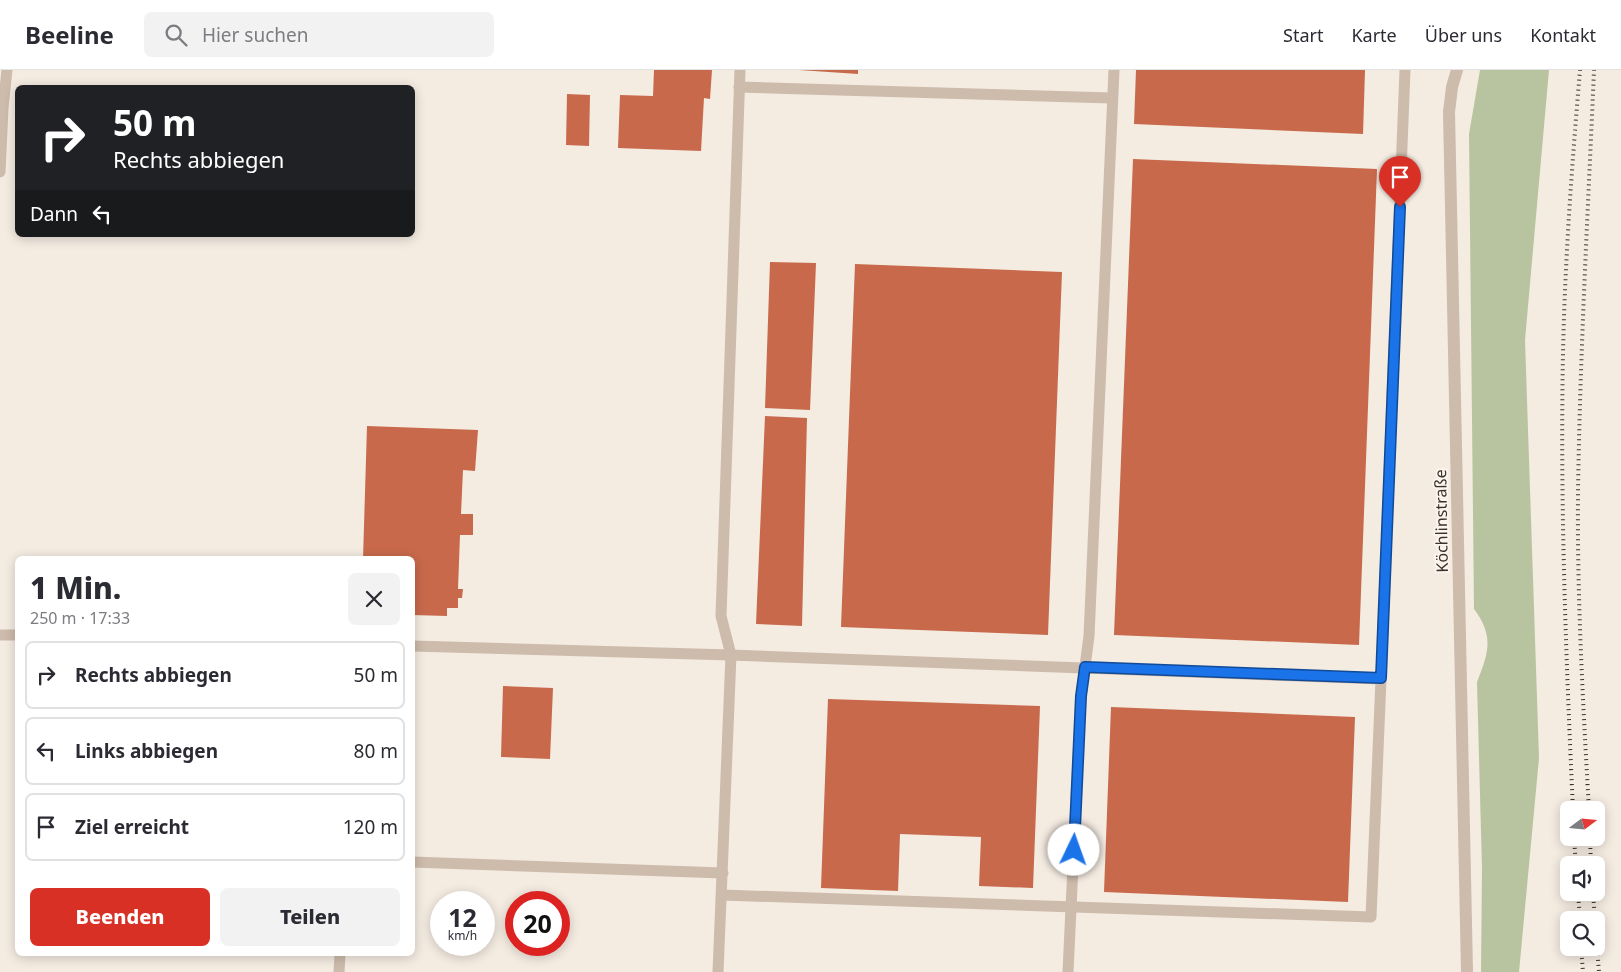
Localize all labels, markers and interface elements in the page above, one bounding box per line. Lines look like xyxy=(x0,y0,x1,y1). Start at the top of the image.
search box xyxy=(144,12,494,57)
text: Beeline xyxy=(25,18,114,51)
icon: search xyxy=(162,21,190,49)
text: Hier suchen xyxy=(202,22,309,48)
text: Start xyxy=(1283,23,1323,47)
text: Karte xyxy=(1351,23,1397,47)
text: Über uns xyxy=(1425,23,1502,47)
text: Kontakt xyxy=(1530,23,1596,47)
text: 50 m xyxy=(113,99,196,146)
icon: right xyxy=(30,105,95,170)
text: Rechts abbiegen xyxy=(113,144,284,174)
pin xyxy=(1379,156,1421,207)
icon: arrive xyxy=(1386,163,1414,191)
icon: left xyxy=(88,200,116,228)
text: Dann xyxy=(30,201,78,227)
street label: Köchlinstraße xyxy=(1429,469,1453,573)
text: 1 Min. xyxy=(30,567,121,608)
button: close xyxy=(348,573,400,625)
text: 250 m · 17:33 xyxy=(30,607,130,629)
icon: right xyxy=(32,661,60,689)
text: Rechts abbiegen xyxy=(75,662,232,688)
text: 50 m xyxy=(354,662,398,688)
icon: left xyxy=(32,737,60,765)
text: Links abbiegen xyxy=(75,738,218,764)
text: 80 m xyxy=(354,738,398,764)
north arrow xyxy=(1560,801,1605,846)
map controls xyxy=(1560,801,1605,956)
icon: arrive xyxy=(32,813,60,841)
text: Ziel erreicht xyxy=(75,814,189,840)
text: 120 m xyxy=(343,814,398,840)
position arrow xyxy=(1047,823,1099,875)
button: sound xyxy=(1560,856,1605,901)
button: Beenden xyxy=(30,888,210,946)
button: Teilen xyxy=(220,888,400,946)
speed limit sign: 20 xyxy=(505,891,570,956)
text: 12 xyxy=(448,900,477,934)
button: search xyxy=(1560,911,1605,956)
text: km/h xyxy=(448,927,477,944)

